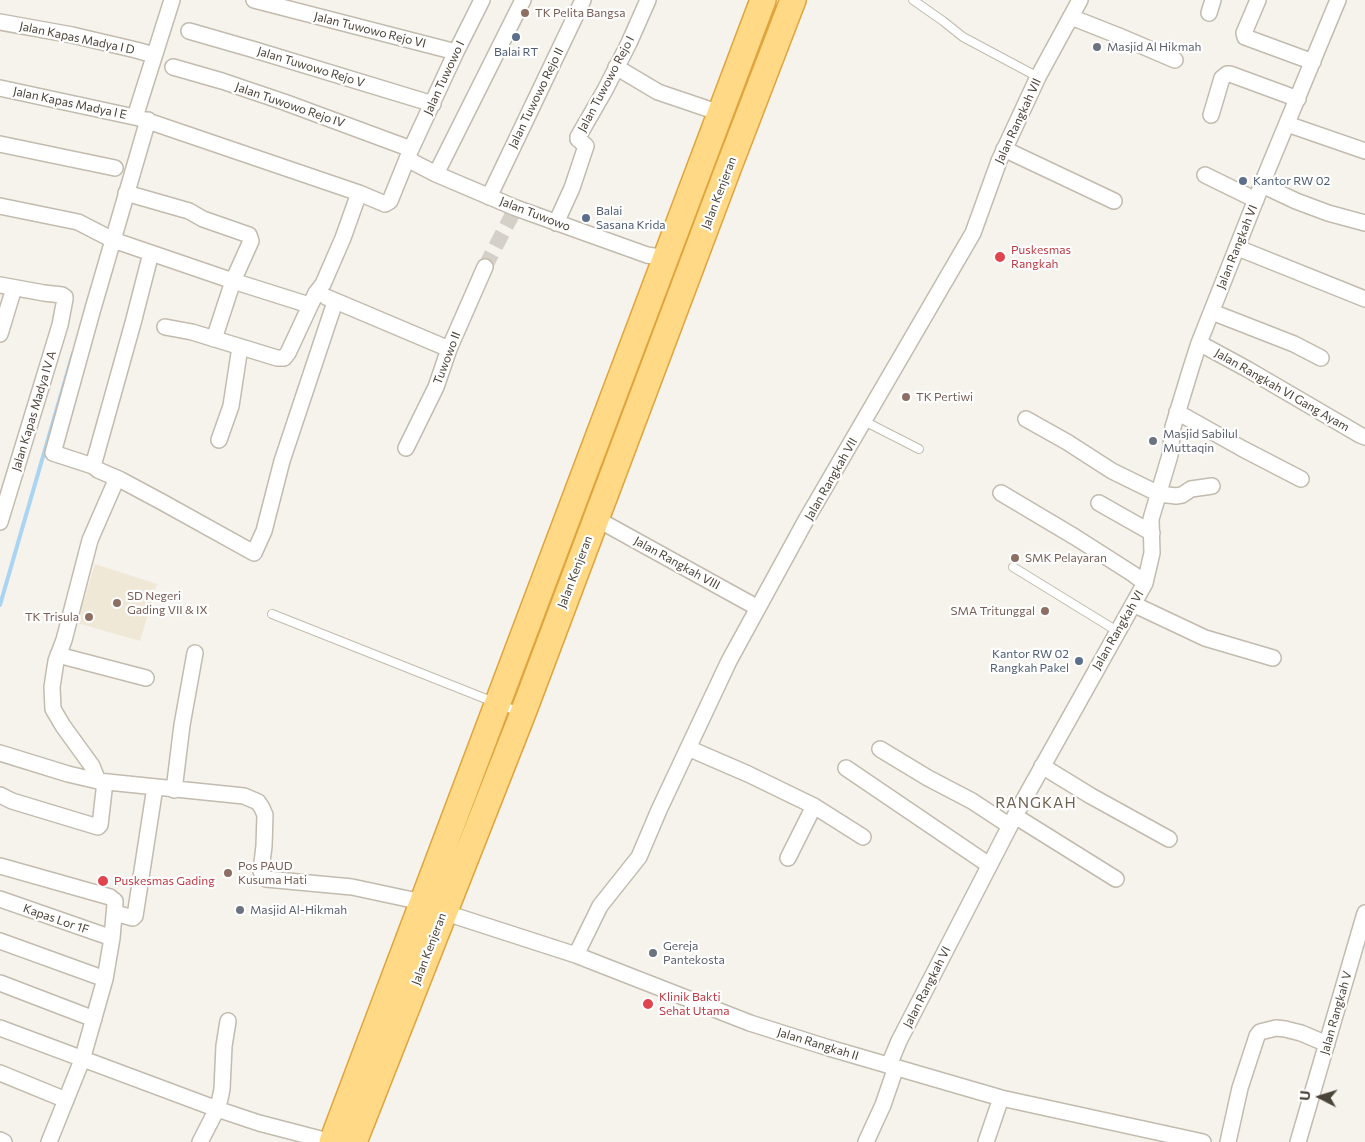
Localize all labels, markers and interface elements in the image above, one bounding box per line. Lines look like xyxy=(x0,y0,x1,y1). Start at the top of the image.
place label: TK Pelita Bangsa xyxy=(535,6,625,20)
marker: TK Pelita Bangsa xyxy=(519,7,531,19)
street label: Jalan Tuwowo Rejo VI xyxy=(312,9,428,51)
street label: Jalan Kapas Madya I D xyxy=(18,19,136,57)
marker: Balai RT xyxy=(510,31,522,43)
street label: Jalan Tuwowo Rejo I xyxy=(575,34,637,134)
street label: Jalan Tuwowo I xyxy=(421,39,467,117)
place label: Masjid Al Hikmah xyxy=(1107,40,1201,54)
marker: Masjid Al Hikmah xyxy=(1091,41,1103,53)
street label: Jalan Tuwowo Rejo V xyxy=(256,44,366,90)
place label: Balai RT xyxy=(494,45,538,59)
street label: Jalan Tuwowo Rejo II xyxy=(505,45,567,151)
street label: Jalan Rangkah VII xyxy=(992,76,1044,166)
street label: Jalan Tuwowo Rejo IV xyxy=(233,79,347,131)
street label: Jalan Kapas Madya I E xyxy=(12,84,128,122)
street label: Jalan Kenjeran xyxy=(699,155,739,231)
place label: Kantor RW 02 xyxy=(1253,174,1330,188)
marker: Kantor RW 02 xyxy=(1237,175,1249,187)
street label: Jalan Tuwowo xyxy=(498,194,572,234)
street label: Jalan Rangkah VI xyxy=(1214,203,1260,291)
place label: Balai Sasana Krida xyxy=(596,204,666,232)
marker: Balai Sasana Krida xyxy=(580,212,592,224)
place label: Puskesmas Rangkah xyxy=(1011,243,1071,271)
marker: Puskesmas Rangkah xyxy=(993,250,1007,264)
street label: Tuwowo II xyxy=(430,330,464,386)
street label: Jalan Rangkah VI Gang Ayam xyxy=(1212,345,1352,435)
street label: Jalan Kapas Madya IV A xyxy=(9,349,59,473)
place label: TK Pertiwi xyxy=(916,390,973,404)
marker: TK Pertiwi xyxy=(900,391,912,403)
place label: Masjid Sabilul Muttaqin xyxy=(1163,427,1238,455)
street label: Jalan Rangkah VII xyxy=(802,435,860,523)
marker: Masjid Sabilul Muttaqin xyxy=(1147,435,1159,447)
street label: Jalan Rangkah VIII xyxy=(631,533,723,593)
street label: Jalan Kenjeran xyxy=(555,534,595,610)
place label: SMK Pelayaran xyxy=(1025,551,1107,565)
marker: SMK Pelayaran xyxy=(1009,552,1021,564)
street label: Jalan Rangkah VI xyxy=(1089,588,1147,672)
place label: SD Negeri Gading VII & IX xyxy=(127,589,208,617)
marker: SD Negeri Gading VII & IX xyxy=(111,597,123,609)
place label: SMA Tritunggal xyxy=(951,604,1035,618)
marker: SMA Tritunggal xyxy=(1039,605,1051,617)
place label: TK Trisula xyxy=(25,610,79,624)
marker: TK Trisula xyxy=(83,611,95,623)
place label: Kantor RW 02 Rangkah Pakel xyxy=(990,647,1069,675)
marker: Kantor RW 02 Rangkah Pakel xyxy=(1073,655,1085,667)
district label: RANGKAH xyxy=(994,794,1078,812)
place label: Pos PAUD Kusuma Hati xyxy=(238,859,307,887)
marker: Pos PAUD Kusuma Hati xyxy=(222,867,234,879)
marker: Puskesmas Gading xyxy=(96,874,110,888)
place label: Puskesmas Gading xyxy=(114,874,215,888)
street label: Kapas Lor 1F xyxy=(21,901,91,937)
place label: Masjid Al-Hikmah xyxy=(250,903,347,917)
marker: Masjid Al-Hikmah xyxy=(234,904,246,916)
street label: Jalan Kenjeran xyxy=(409,911,449,987)
place label: Gereja Pantekosta xyxy=(663,939,725,967)
street label: Jalan Rangkah VI xyxy=(900,944,954,1030)
marker: Gereja Pantekosta xyxy=(647,947,659,959)
street label: Jalan Rangkah V xyxy=(1317,970,1355,1056)
place label: Klinik Bakti Sehat Utama xyxy=(659,990,729,1018)
marker: Klinik Bakti Sehat Utama xyxy=(641,997,655,1011)
street label: Jalan Rangkah II xyxy=(775,1025,861,1063)
north arrow xyxy=(1295,1072,1345,1122)
text: U xyxy=(1296,1090,1313,1101)

